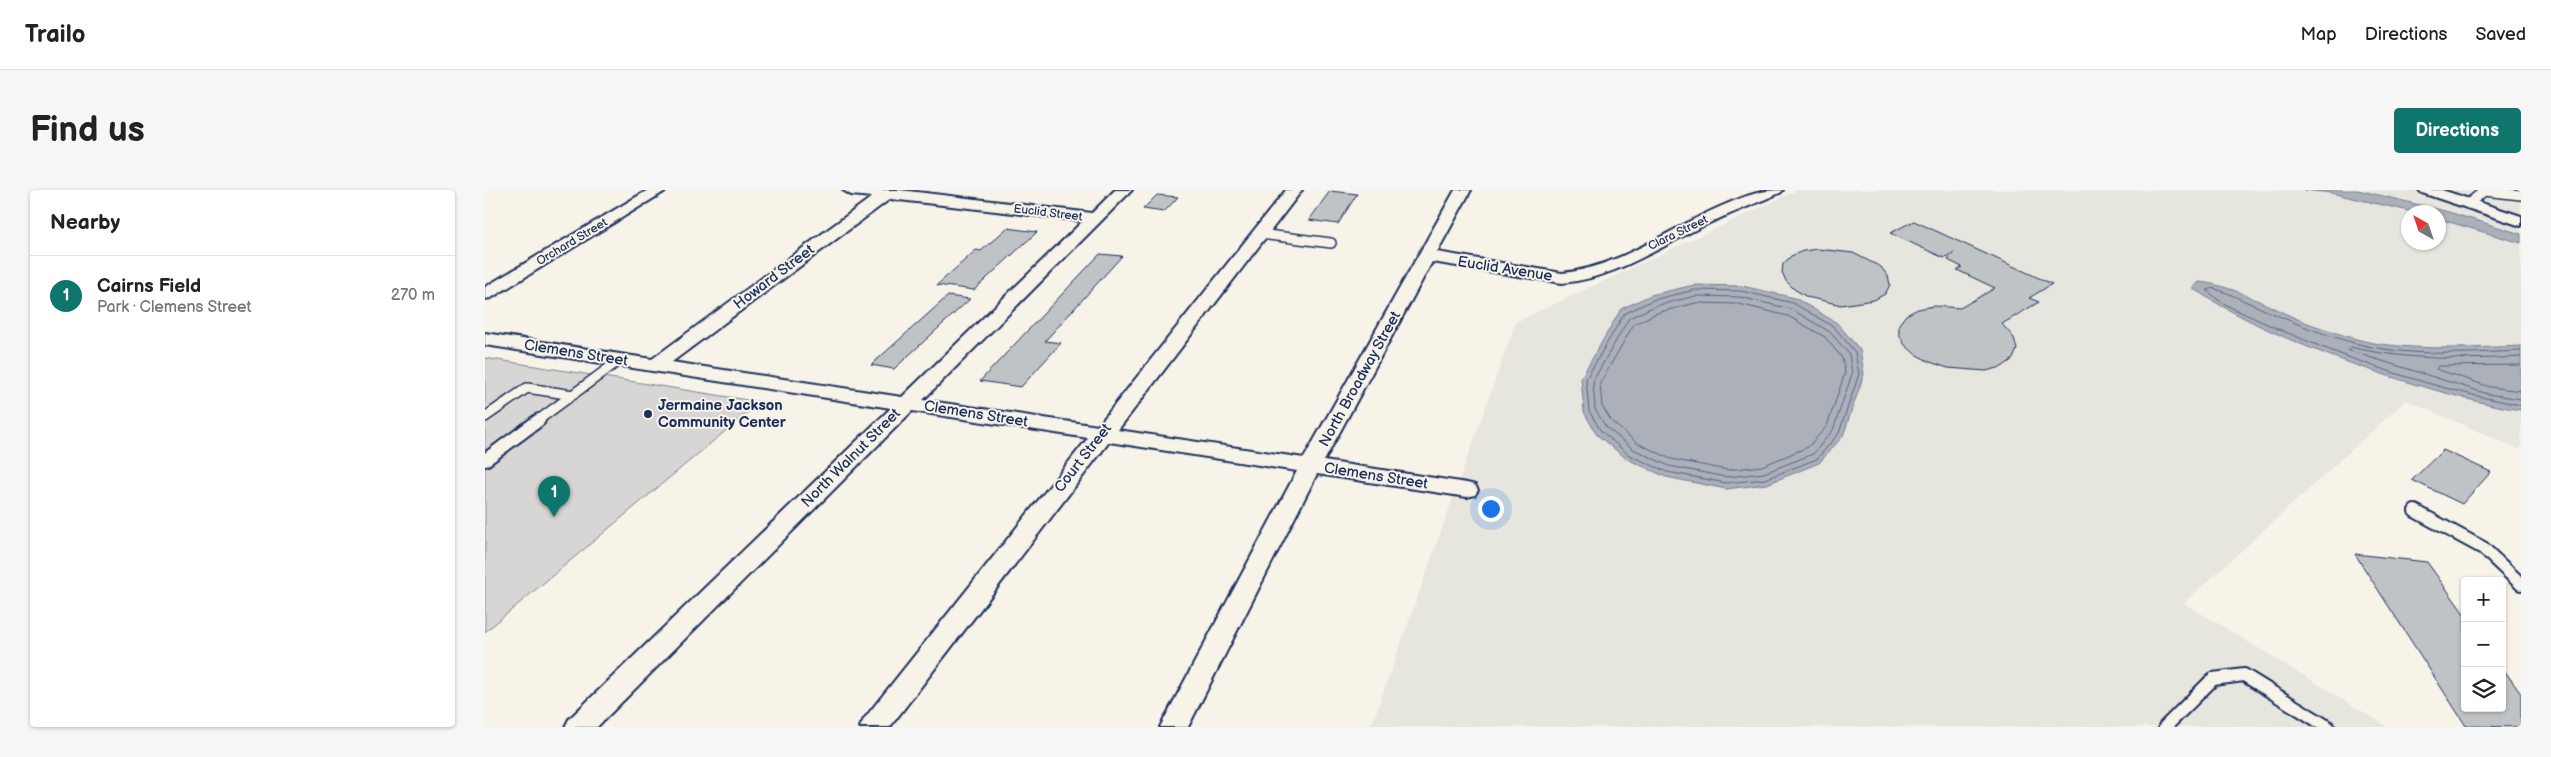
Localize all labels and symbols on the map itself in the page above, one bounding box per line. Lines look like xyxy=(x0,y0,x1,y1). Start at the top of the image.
street label: Euclid Street xyxy=(1013,201,1083,225)
north arrow xyxy=(2401,205,2446,250)
street label: Clara Street xyxy=(1646,212,1711,254)
street label: Orchard Street xyxy=(534,215,610,269)
street label: Howard Street xyxy=(730,240,819,314)
street label: Euclid Avenue xyxy=(1456,252,1554,286)
street label: North Broadway Street xyxy=(1315,308,1405,450)
street label: Clemens Street xyxy=(523,335,630,371)
place label: Jermaine Jackson Community Center xyxy=(658,396,787,432)
street label: Clemens Street xyxy=(923,396,1030,432)
street label: North Walnut Street xyxy=(797,404,905,512)
marker: Jermaine Jackson Community Center xyxy=(642,408,654,420)
street label: Court Street xyxy=(1050,419,1116,496)
street label: Clemens Street xyxy=(1323,458,1430,494)
pin: 1 xyxy=(538,476,570,517)
your location xyxy=(1478,496,1504,522)

